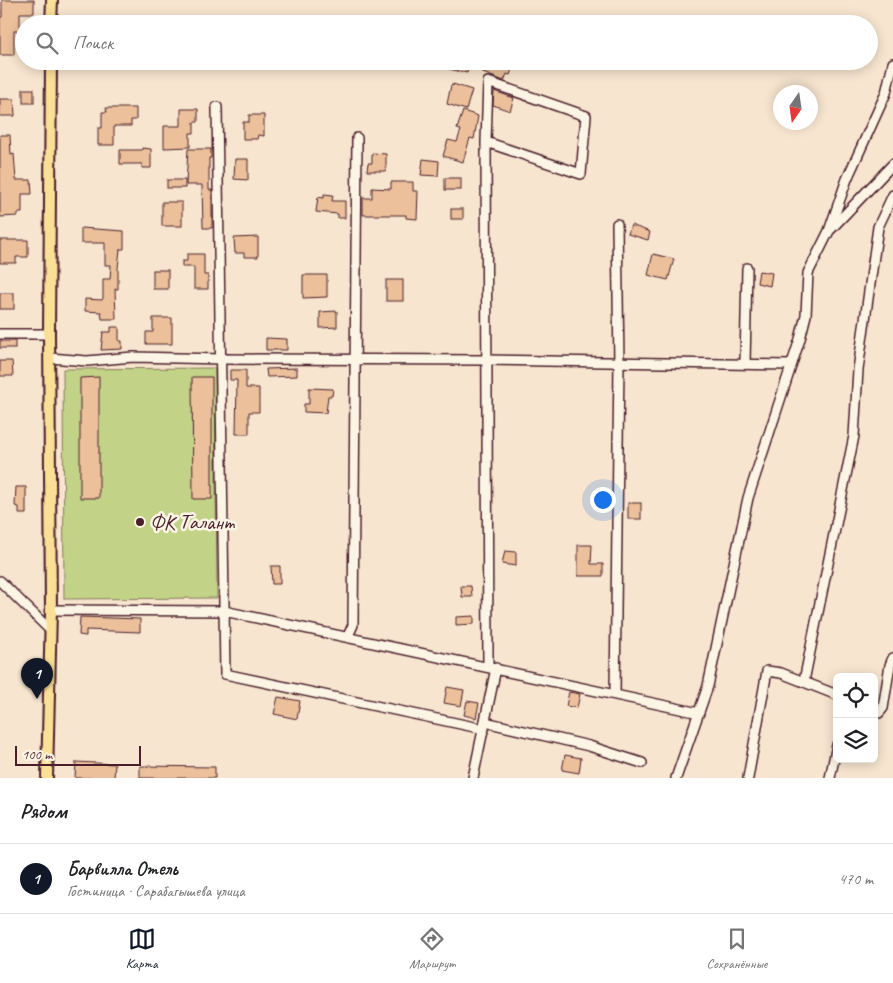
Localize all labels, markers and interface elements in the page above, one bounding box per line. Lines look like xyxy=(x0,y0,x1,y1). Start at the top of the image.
search box xyxy=(15,15,878,70)
icon: search xyxy=(33,29,61,57)
text: Поиск xyxy=(73,31,113,55)
north arrow xyxy=(773,85,818,130)
your location xyxy=(590,487,616,513)
place label: ФК Талант xyxy=(150,509,236,535)
marker: ФК Талант xyxy=(134,516,146,528)
pin: 1 xyxy=(21,658,53,699)
map controls xyxy=(833,673,878,763)
button: locate xyxy=(833,673,878,718)
button: layers xyxy=(833,718,878,763)
scale bar xyxy=(15,743,141,766)
text: 100 m xyxy=(22,746,52,763)
text: Рядом xyxy=(20,798,67,824)
text: Барвилла Отель xyxy=(67,857,178,881)
text: 1 xyxy=(32,869,40,889)
text: 470 m xyxy=(839,869,873,889)
text: Гостиница · Сарабагышева улица xyxy=(67,881,245,901)
tab: Карта xyxy=(126,925,158,972)
tab: Маршрут xyxy=(409,925,455,972)
tab: Сохранённые xyxy=(707,925,767,972)

